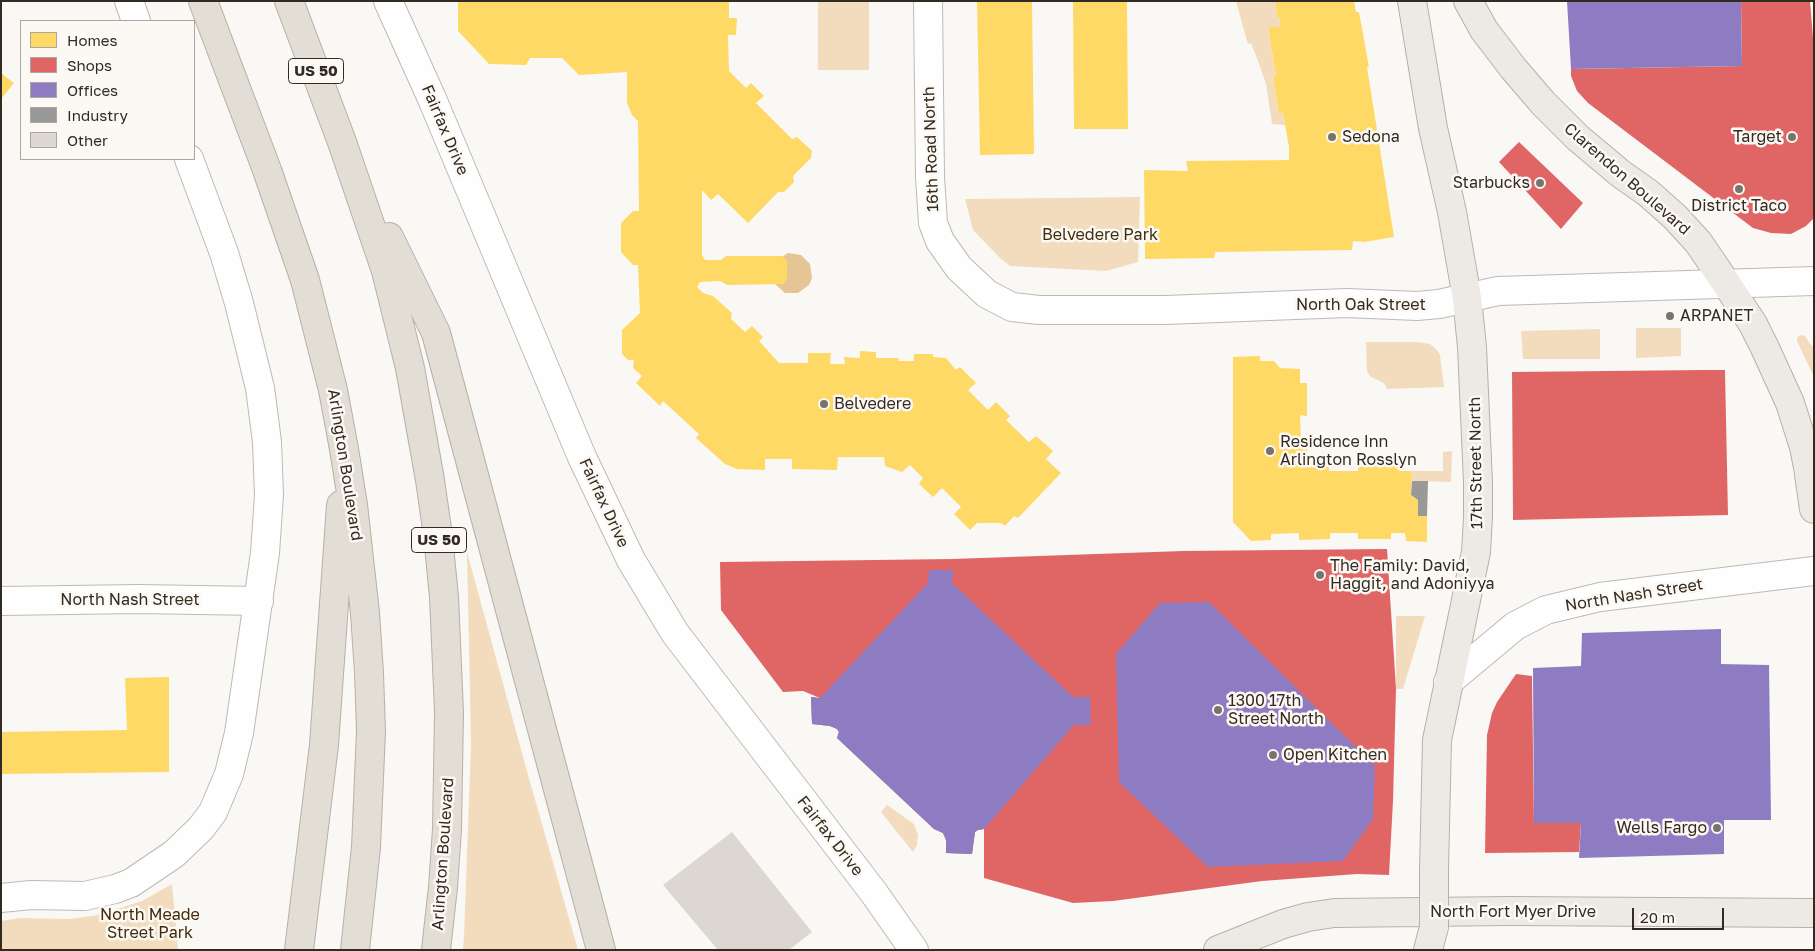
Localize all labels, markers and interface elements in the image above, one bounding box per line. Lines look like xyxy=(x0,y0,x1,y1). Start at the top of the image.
legend xyxy=(20,20,195,160)
text: Homes xyxy=(67,31,117,49)
text: Shops xyxy=(67,56,112,74)
road number: US 50 xyxy=(288,58,344,84)
text: Offices xyxy=(67,81,118,99)
street label: Fairfax Drive xyxy=(417,82,473,178)
street label: 16th Road North xyxy=(919,86,943,212)
text: Industry xyxy=(67,106,128,124)
street label: Clarendon Boulevard xyxy=(1560,119,1694,239)
place label: Sedona xyxy=(1342,127,1400,147)
place label: Target xyxy=(1733,127,1782,147)
text: Other xyxy=(67,131,108,149)
marker: Sedona xyxy=(1326,131,1338,143)
marker: Target xyxy=(1786,131,1798,143)
place label: Starbucks xyxy=(1453,173,1530,193)
marker: Starbucks xyxy=(1534,177,1546,189)
marker: District Taco xyxy=(1733,183,1745,195)
place label: District Taco xyxy=(1691,196,1787,216)
park label: Belvedere Park xyxy=(1042,225,1158,245)
street label: North Oak Street xyxy=(1296,295,1426,315)
place label: ARPANET xyxy=(1680,306,1754,326)
marker: ARPANET xyxy=(1664,310,1676,322)
street label: Arlington Boulevard xyxy=(324,388,366,542)
place label: Belvedere xyxy=(834,394,911,414)
street label: 17th Street North xyxy=(1465,397,1487,529)
marker: Belvedere xyxy=(818,398,830,410)
place label: Residence Inn Arlington Rosslyn xyxy=(1280,432,1417,470)
marker: Residence Inn Arlington Rosslyn xyxy=(1264,445,1276,457)
street label: Fairfax Drive xyxy=(575,455,633,551)
road number: US 50 xyxy=(412,528,466,552)
place label: The Family: David, Haggit, and Adoniyya xyxy=(1330,556,1495,594)
marker: The Family: David, Haggit, and Adoniyya xyxy=(1314,569,1326,581)
street label: North Nash Street xyxy=(1564,575,1704,615)
street label: North Nash Street xyxy=(60,590,200,610)
place label: 1300 17th Street North xyxy=(1228,691,1324,729)
marker: 1300 17th Street North xyxy=(1212,704,1224,716)
place label: Open Kitchen xyxy=(1283,745,1387,765)
marker: Open Kitchen xyxy=(1267,749,1279,761)
street label: Arlington Boulevard xyxy=(428,777,458,931)
street label: Fairfax Drive xyxy=(793,792,867,880)
place label: Wells Fargo xyxy=(1617,818,1707,838)
marker: Wells Fargo xyxy=(1711,822,1723,834)
scale bar xyxy=(1635,898,1728,930)
street label: North Fort Myer Drive xyxy=(1430,902,1596,922)
park label: North Meade Street Park xyxy=(100,905,200,943)
text: 20 m xyxy=(1640,908,1675,926)

